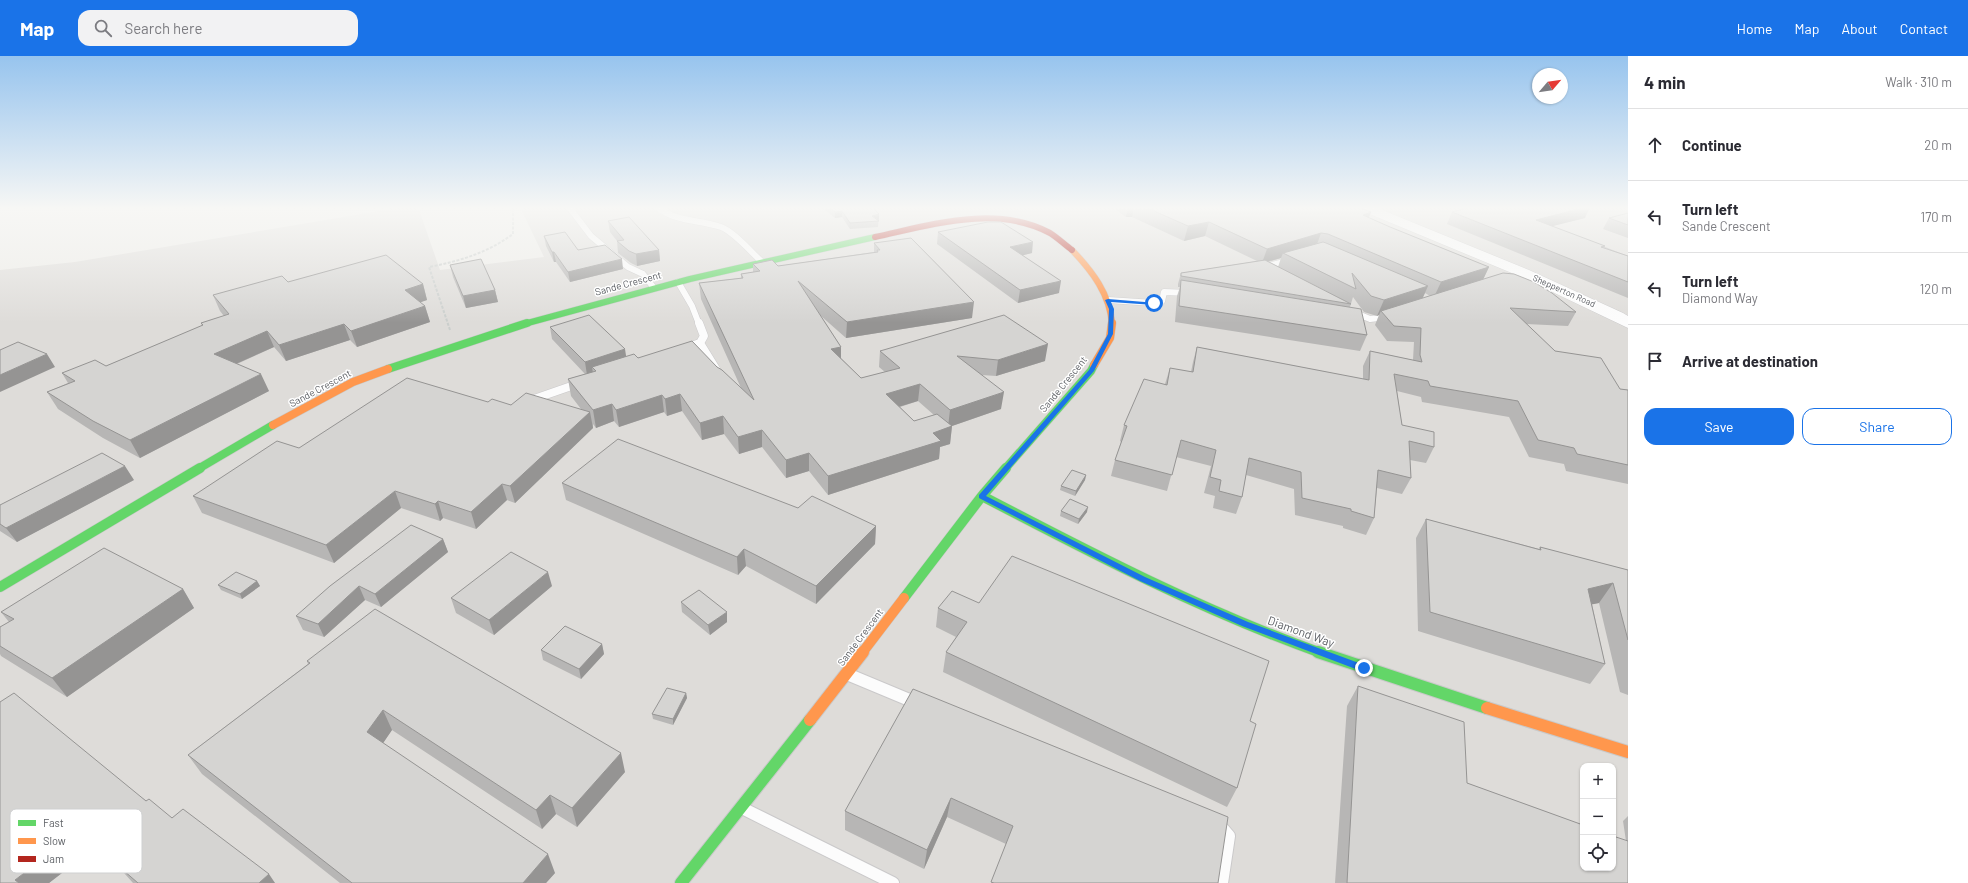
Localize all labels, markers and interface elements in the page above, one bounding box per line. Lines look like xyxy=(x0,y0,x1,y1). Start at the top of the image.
search box xyxy=(78,10,358,46)
text: Map xyxy=(20,17,54,40)
icon: search xyxy=(92,17,114,39)
text: Search here xyxy=(124,19,202,37)
text: Home xyxy=(1737,20,1773,37)
text: Map xyxy=(1795,20,1819,37)
text: About xyxy=(1841,20,1878,37)
text: Contact xyxy=(1900,20,1948,37)
north arrow xyxy=(1532,68,1568,104)
text: 4 min xyxy=(1644,72,1686,92)
text: Walk · 310 m xyxy=(1885,74,1952,90)
icon: ahead xyxy=(1644,134,1666,156)
text: Continue xyxy=(1682,136,1742,154)
text: 20 m xyxy=(1924,137,1952,153)
text: Turn left xyxy=(1682,200,1738,218)
icon: left xyxy=(1644,206,1666,228)
text: 170 m xyxy=(1921,209,1952,225)
text: Sande Crescent xyxy=(1682,218,1771,234)
street label: Sande Crescent xyxy=(593,268,663,298)
street label: Shepperton Road xyxy=(1531,272,1597,309)
text: Turn left xyxy=(1682,272,1738,290)
icon: left xyxy=(1644,278,1666,300)
text: 120 m xyxy=(1920,281,1952,297)
text: Diamond Way xyxy=(1682,290,1758,306)
route start xyxy=(1145,294,1163,312)
icon: arrive xyxy=(1644,350,1666,372)
text: Arrive at destination xyxy=(1682,352,1818,370)
street label: Sande Crescent xyxy=(1037,353,1089,414)
street label: Sande Crescent xyxy=(287,367,353,409)
button: Save xyxy=(1644,408,1794,445)
button: Share xyxy=(1802,408,1952,445)
street label: Sande Crescent xyxy=(835,606,886,668)
street label: Diamond Way xyxy=(1266,613,1337,650)
route end xyxy=(1355,659,1373,677)
map controls xyxy=(1580,763,1616,871)
button: + xyxy=(1580,763,1616,799)
button: − xyxy=(1580,799,1616,835)
legend xyxy=(10,809,142,873)
text: Fast xyxy=(43,816,64,829)
text: Slow xyxy=(43,834,66,847)
button: locate xyxy=(1580,835,1616,871)
text: Jam xyxy=(43,852,64,865)

